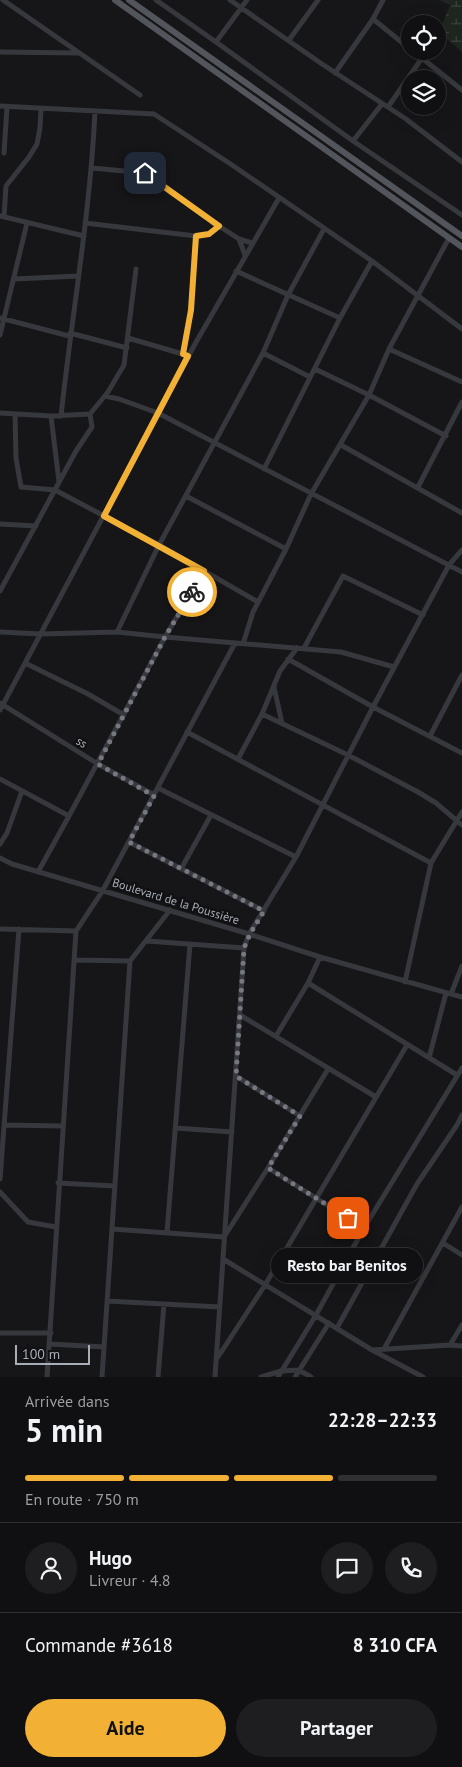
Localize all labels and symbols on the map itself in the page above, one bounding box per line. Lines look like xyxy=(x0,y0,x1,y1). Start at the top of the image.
pin xyxy=(124,152,166,194)
courier xyxy=(167,567,217,617)
street label: ss xyxy=(74,733,90,751)
street label: Boulevard de la Poussière xyxy=(111,875,241,927)
pin xyxy=(327,1197,369,1239)
callout: Resto bar Benitos xyxy=(272,1248,424,1283)
scale bar xyxy=(15,1342,90,1365)

